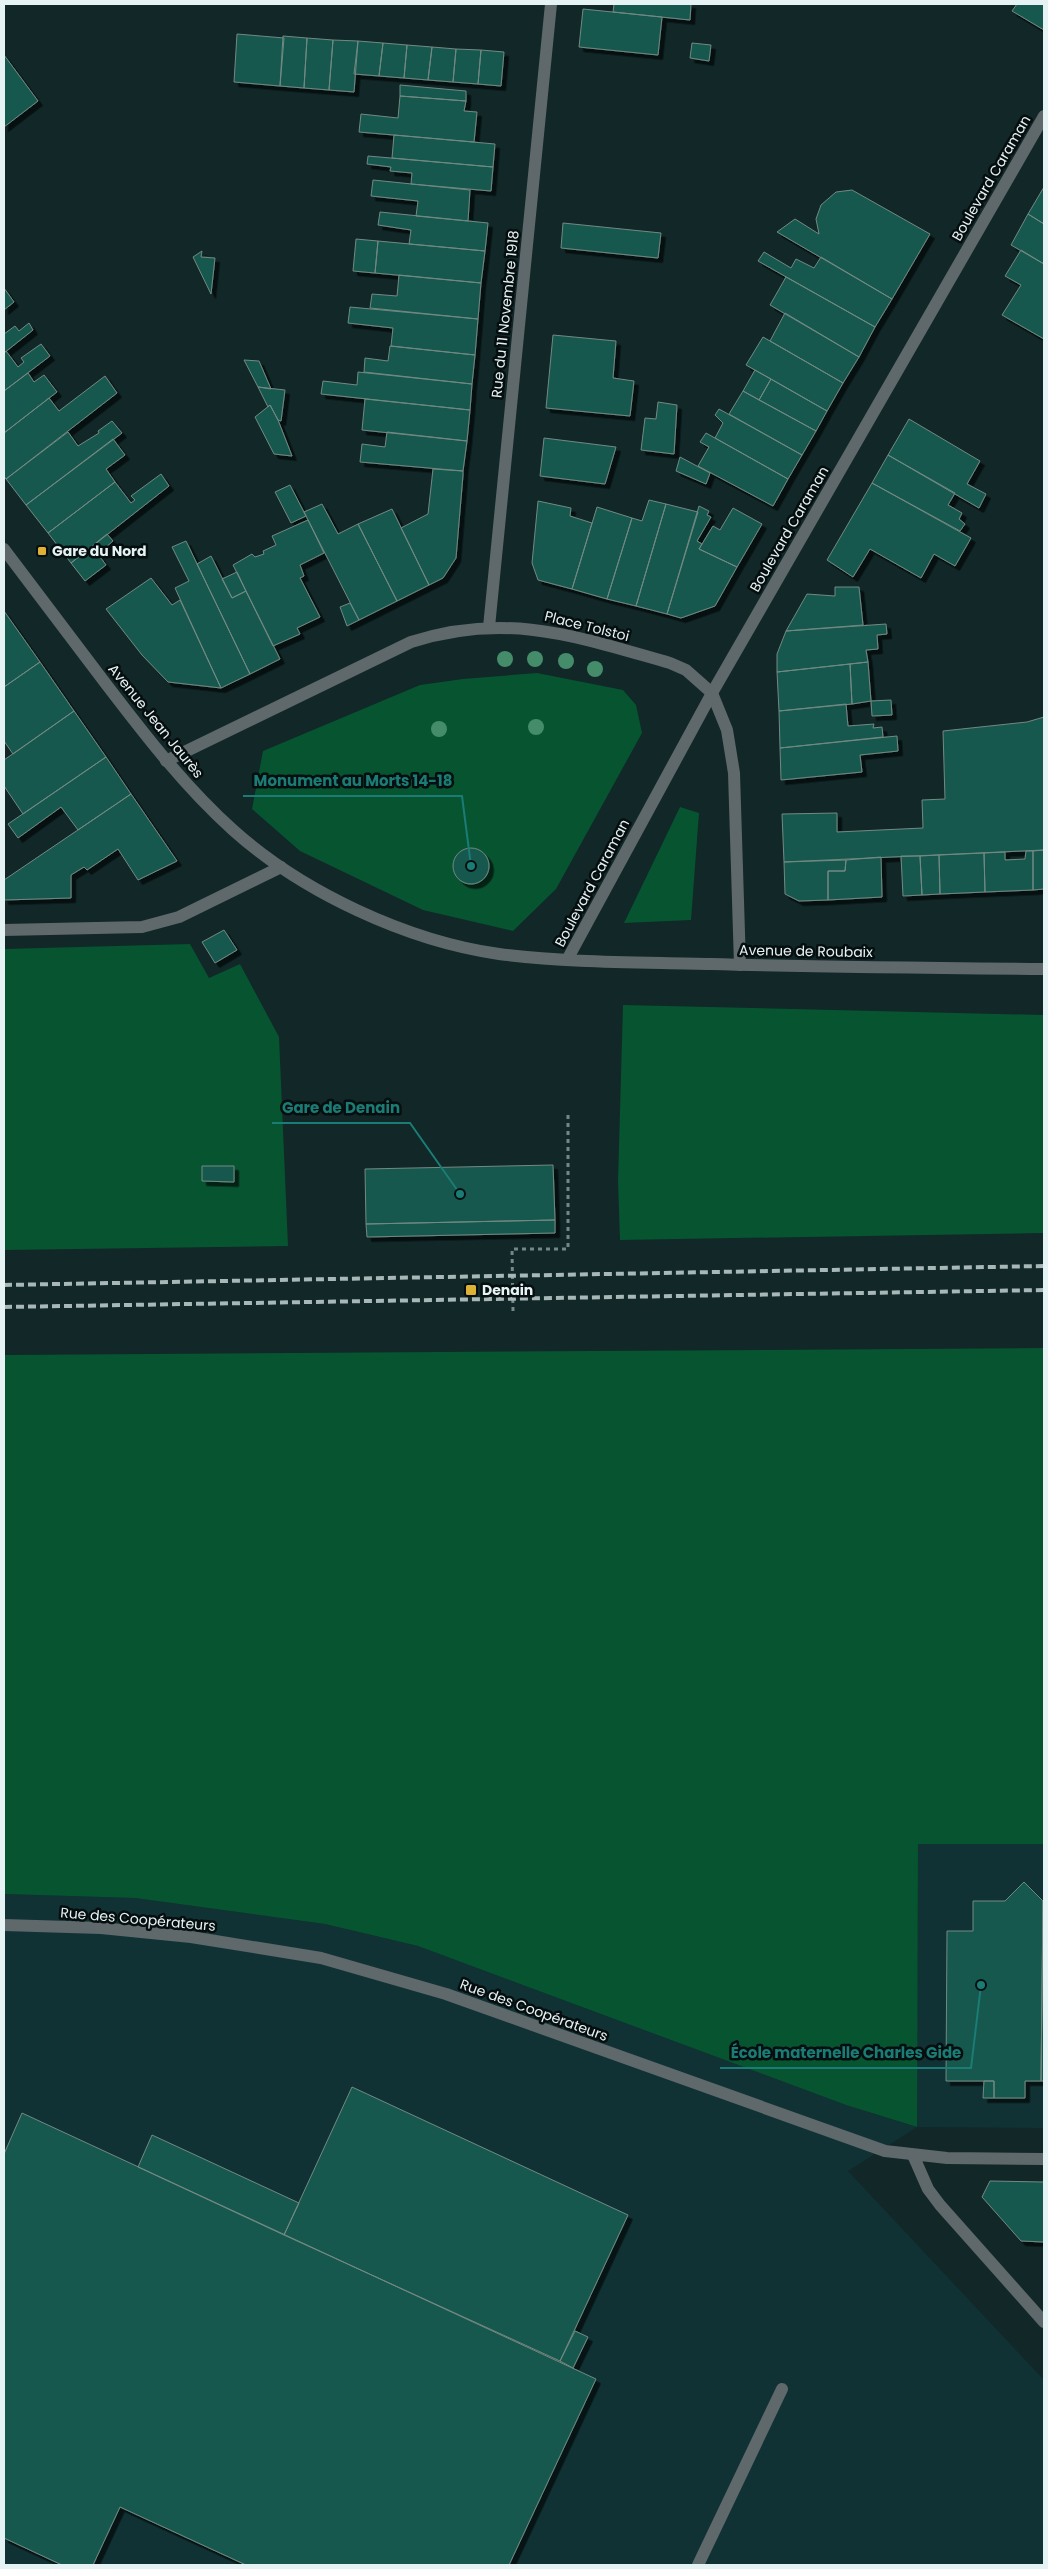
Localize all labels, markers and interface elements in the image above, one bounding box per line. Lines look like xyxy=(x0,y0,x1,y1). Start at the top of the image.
street label: Boulevard Caraman xyxy=(947,111,1035,245)
street label: Rue du 11 Novembre 1918 xyxy=(486,229,524,399)
street label: Boulevard Caraman xyxy=(745,462,833,596)
place label: Gare du Nord xyxy=(52,541,147,561)
marker: Gare du Nord xyxy=(36,545,48,557)
street label: Place Tolstoi xyxy=(543,606,631,646)
street label: Avenue Jean Jaurès xyxy=(104,660,208,782)
callout: Monument au Morts 14-18 xyxy=(243,766,462,796)
text: Monument au Morts 14-18 xyxy=(254,770,452,791)
street label: Boulevard Caraman xyxy=(550,816,634,950)
street label: Avenue de Roubaix xyxy=(739,940,873,962)
callout: Gare de Denain xyxy=(272,1093,410,1123)
text: Gare de Denain xyxy=(282,1097,400,1118)
place label: Denain xyxy=(482,1280,533,1300)
marker: Denain xyxy=(464,1283,478,1297)
street label: Rue des Coopérateurs xyxy=(59,1902,217,1936)
street label: Rue des Coopérateurs xyxy=(457,1974,611,2046)
callout: École maternelle Charles Gide xyxy=(720,2038,971,2068)
text: École maternelle Charles Gide xyxy=(731,2042,961,2063)

